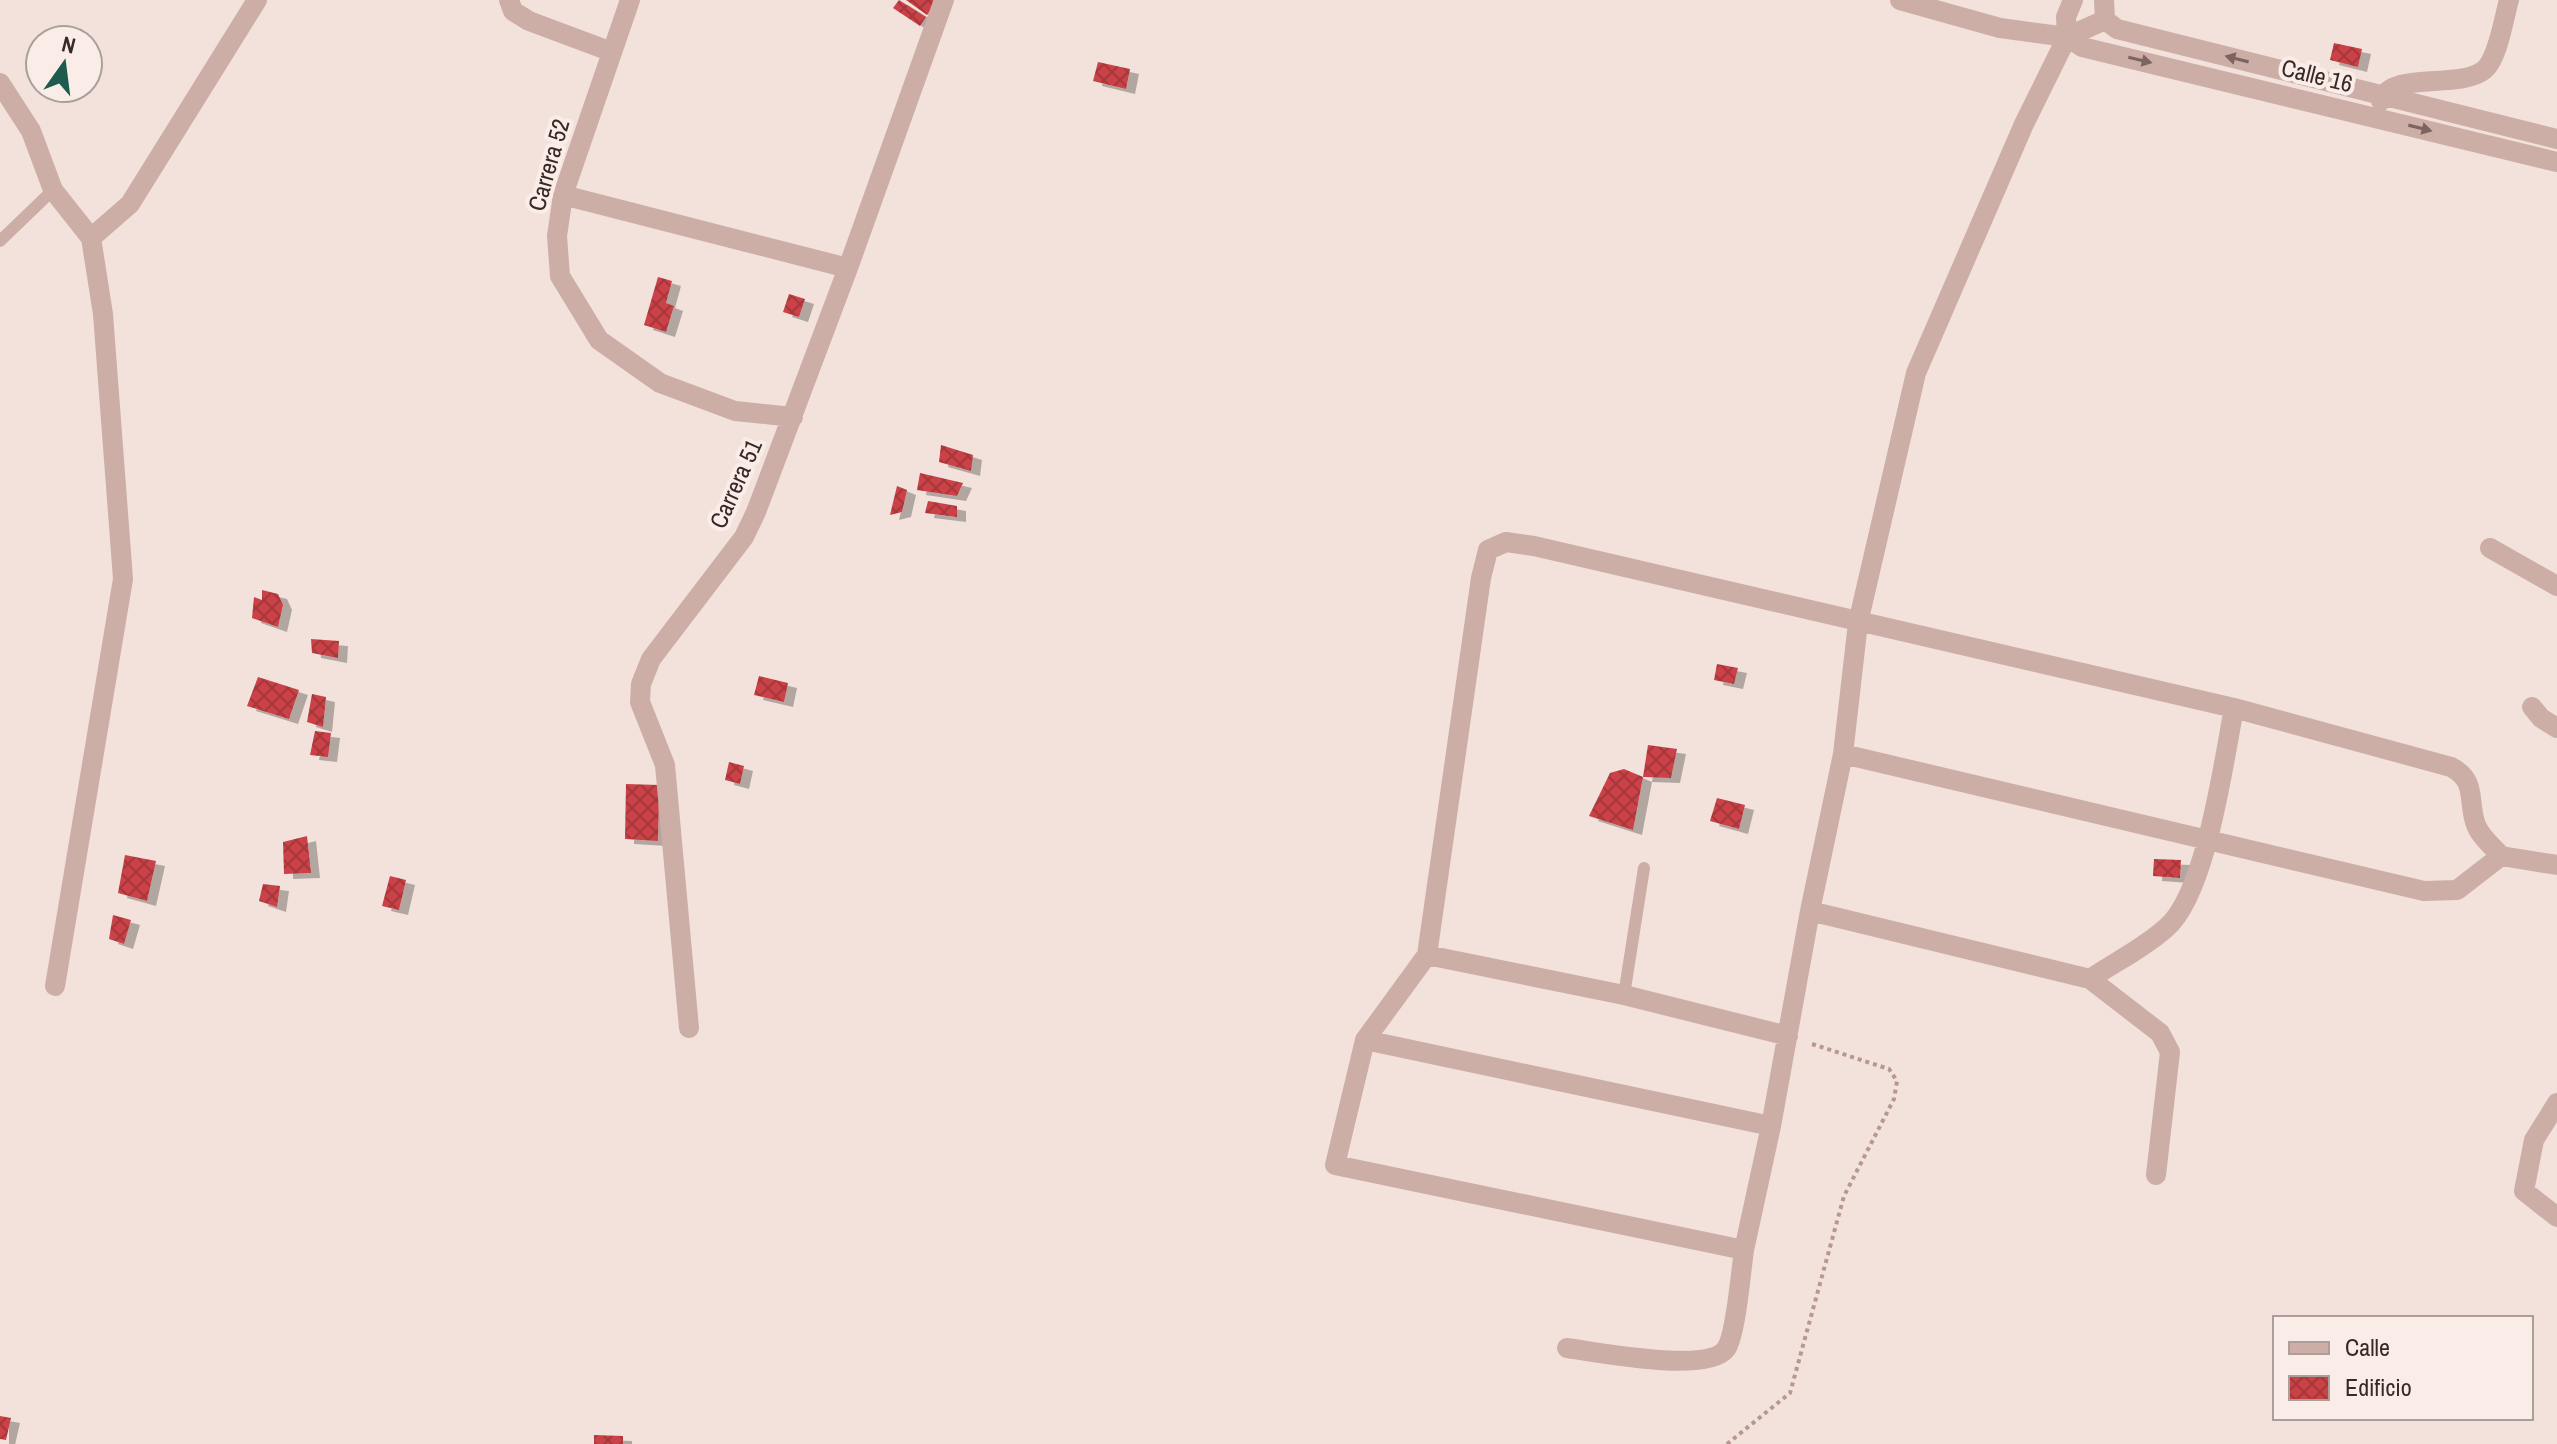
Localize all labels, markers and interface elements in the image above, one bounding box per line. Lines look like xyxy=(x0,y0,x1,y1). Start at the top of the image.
north arrow xyxy=(24,24,104,104)
text: N xyxy=(59,28,79,61)
street label: Calle 16 xyxy=(2278,51,2356,99)
one-way arrow xyxy=(2224,53,2249,65)
one-way arrow xyxy=(2128,54,2153,67)
street label: Carrera 52 xyxy=(520,115,576,214)
one-way arrow xyxy=(2408,122,2433,134)
street label: Carrera 51 xyxy=(701,434,769,533)
legend xyxy=(2273,1316,2533,1420)
text: Calle xyxy=(2345,1331,2390,1363)
text: Edificio xyxy=(2345,1371,2412,1403)

